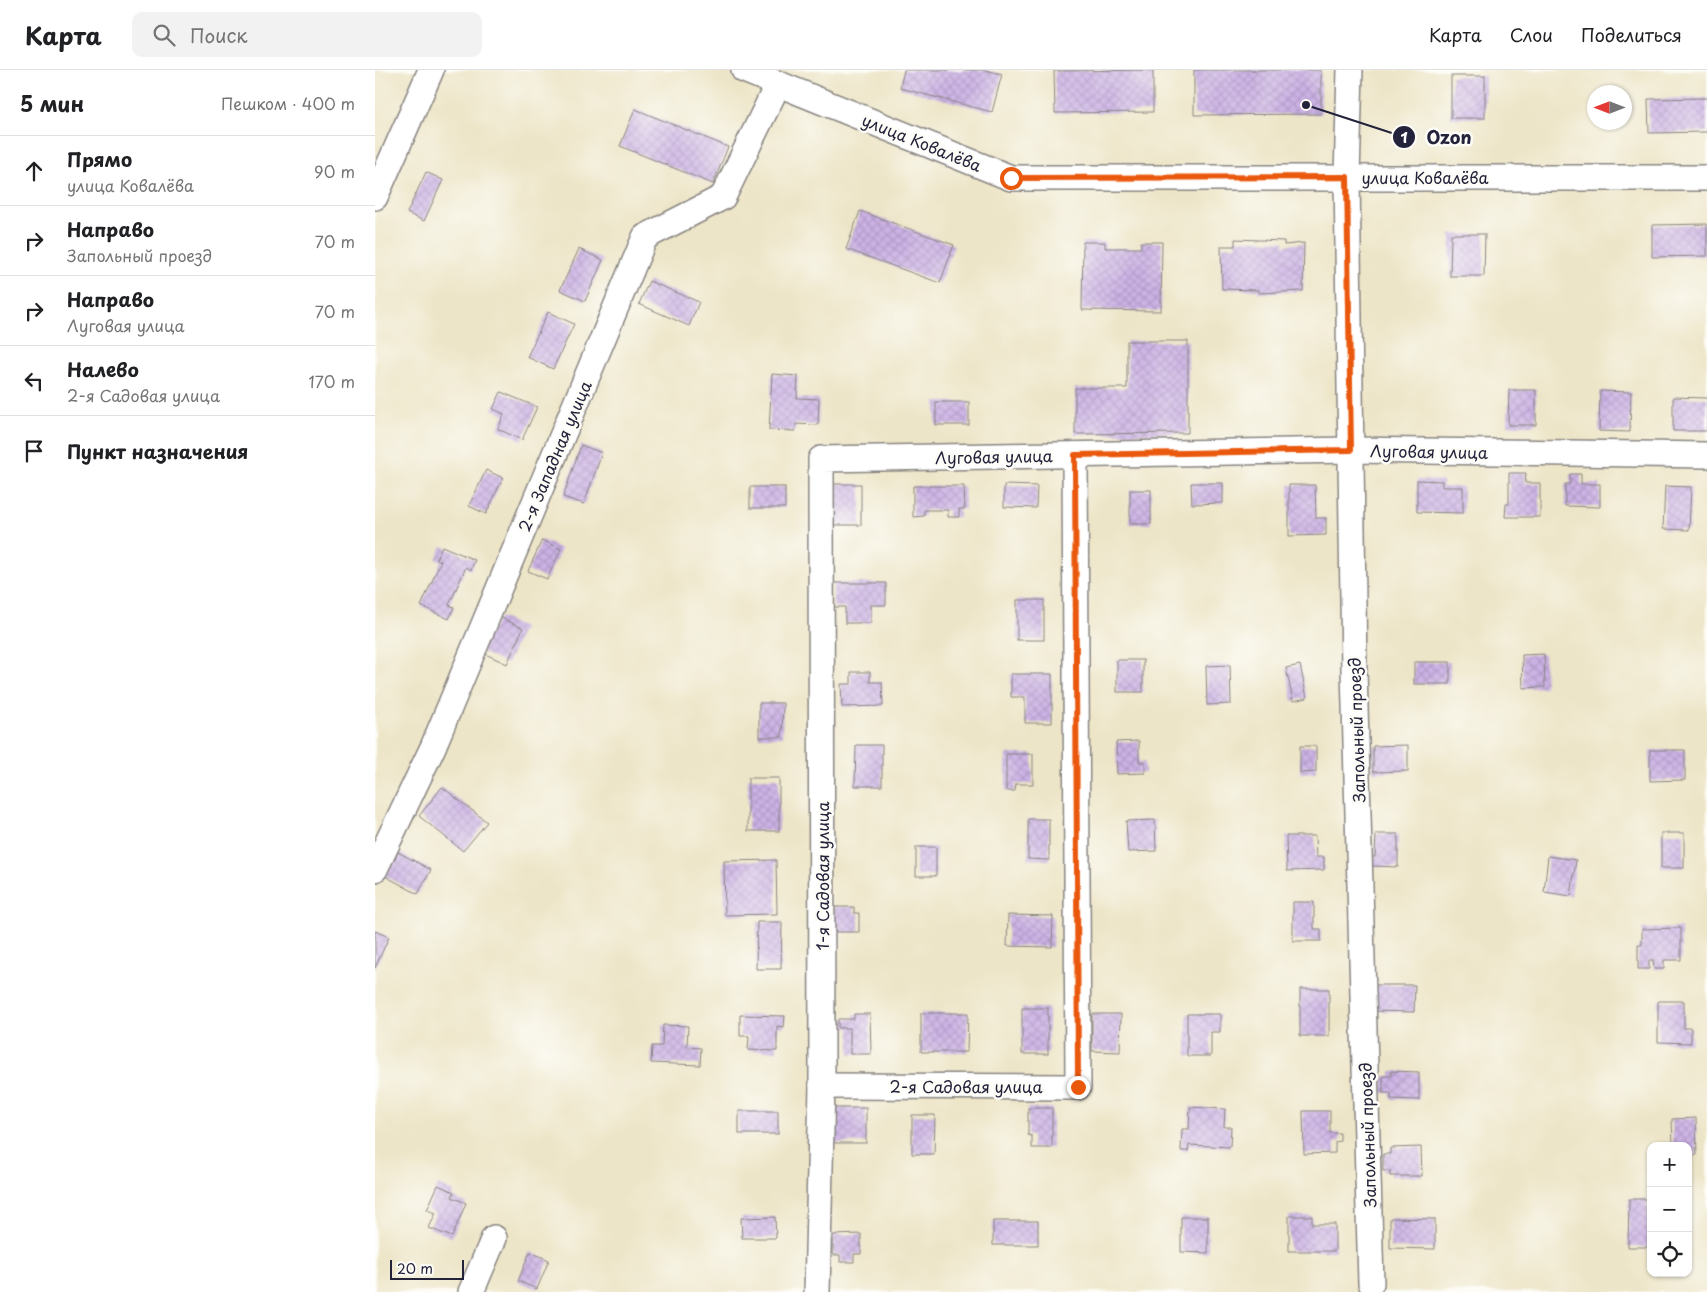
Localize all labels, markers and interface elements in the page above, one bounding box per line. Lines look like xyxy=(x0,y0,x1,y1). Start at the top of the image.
search box xyxy=(132,12,482,57)
text: Карта xyxy=(25,17,102,53)
icon: search xyxy=(150,21,178,49)
text: Поиск xyxy=(190,21,248,49)
text: Карта xyxy=(1429,21,1482,48)
text: Слои xyxy=(1510,21,1553,48)
text: Поделиться xyxy=(1581,21,1682,48)
north arrow xyxy=(1587,85,1632,130)
text: 5 мин xyxy=(20,87,84,119)
text: Пешком · 400 m xyxy=(221,91,355,115)
street label: улица Ковалёва xyxy=(859,107,985,177)
callout: Ozon xyxy=(1391,121,1481,154)
text: Ozon xyxy=(1426,123,1472,150)
text: 1 xyxy=(1400,125,1408,148)
text: Прямо xyxy=(67,145,132,173)
icon: ahead xyxy=(20,157,48,185)
text: 90 m xyxy=(314,159,355,183)
street label: улица Ковалёва xyxy=(1361,165,1489,189)
route start xyxy=(1000,167,1023,190)
text: улица Ковалёва xyxy=(67,173,194,197)
text: Направо xyxy=(67,215,154,243)
icon: right xyxy=(20,227,48,255)
text: 70 m xyxy=(315,229,355,253)
text: Запольный проезд xyxy=(67,243,212,267)
text: Направо xyxy=(67,285,154,313)
icon: right xyxy=(20,297,48,325)
text: 70 m xyxy=(315,299,355,323)
text: Луговая улица xyxy=(67,313,185,337)
text: Налево xyxy=(67,355,139,383)
icon: left xyxy=(20,367,48,395)
text: 170 m xyxy=(309,369,355,393)
street label: 2-я Западная улица xyxy=(511,377,597,535)
text: 2-я Садовая улица xyxy=(67,383,220,407)
icon: arrive xyxy=(20,437,48,465)
text: Пункт назначения xyxy=(67,437,248,465)
street label: Луговая улица xyxy=(1370,438,1488,464)
street label: Луговая улица xyxy=(935,443,1053,469)
street label: Запольный проезд xyxy=(1341,657,1371,803)
street label: 1-я Садовая улица xyxy=(810,801,834,951)
street label: Запольный проезд xyxy=(1352,1062,1382,1208)
street label: 2-я Садовая улица xyxy=(889,1074,1043,1098)
route end xyxy=(1067,1076,1090,1099)
map controls xyxy=(1647,1142,1692,1277)
button: + xyxy=(1647,1142,1692,1187)
button: − xyxy=(1647,1187,1692,1232)
button: locate xyxy=(1647,1232,1692,1277)
scale bar xyxy=(390,1257,464,1280)
text: 20 m xyxy=(397,1258,433,1279)

